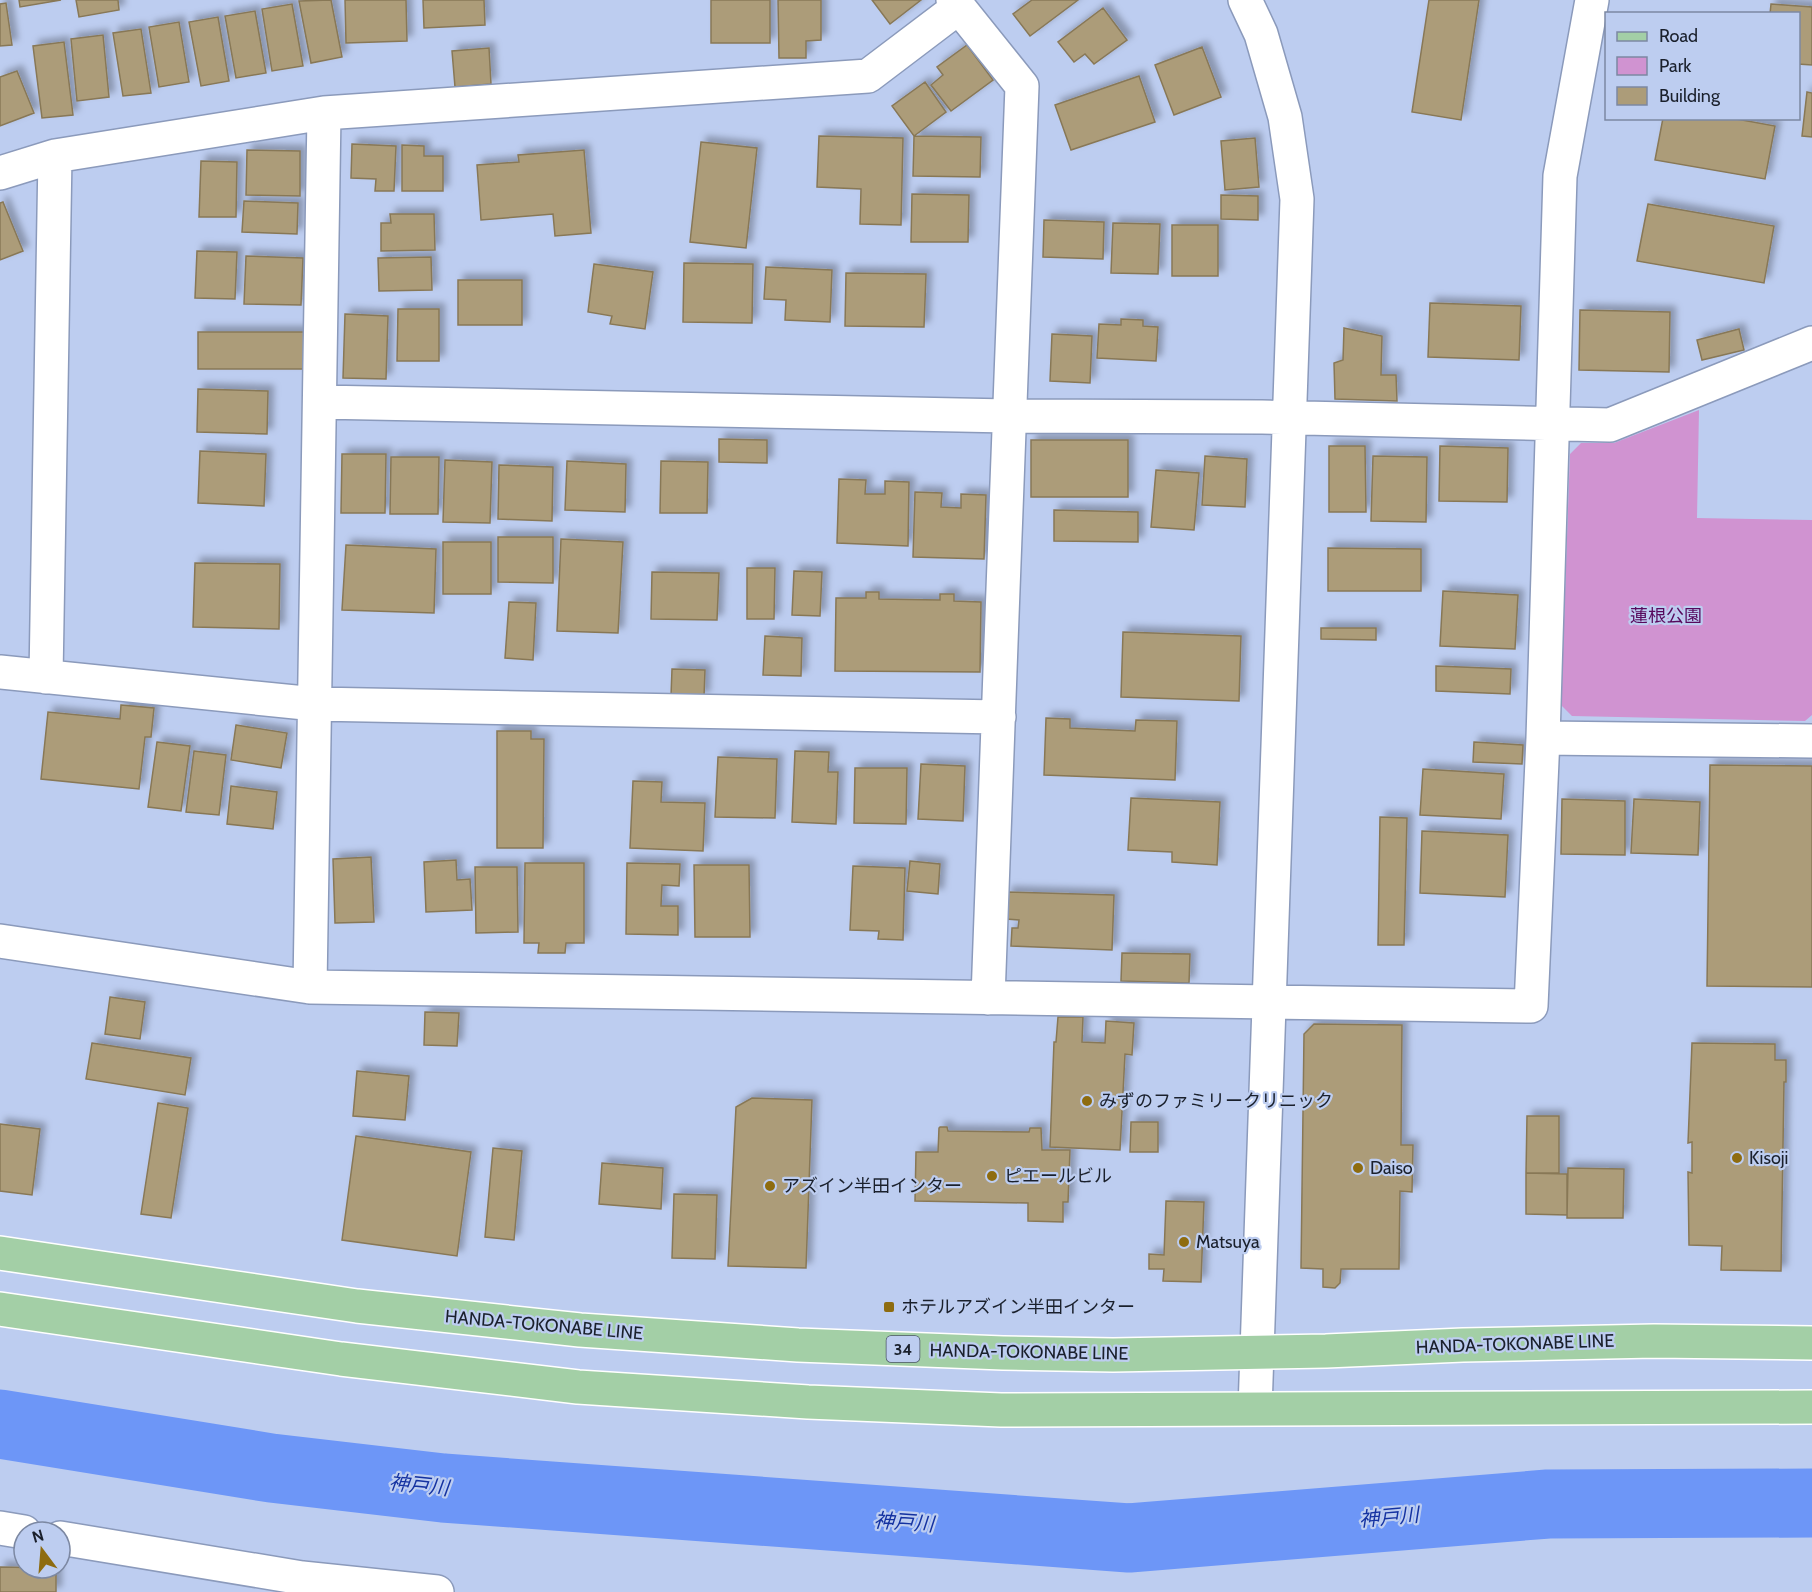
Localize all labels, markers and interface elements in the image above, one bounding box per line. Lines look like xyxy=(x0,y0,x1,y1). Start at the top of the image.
legend xyxy=(1605,12,1800,120)
text: Road xyxy=(1659,25,1698,47)
text: Park xyxy=(1659,55,1692,77)
text: Building xyxy=(1659,85,1721,107)
park label: 蓮根公園 xyxy=(1630,605,1702,627)
place label: みずのファミリークリニック xyxy=(1099,1090,1333,1112)
marker: みずのファミリークリニック xyxy=(1080,1094,1094,1108)
place label: Kisoji xyxy=(1749,1147,1788,1169)
marker: Kisoji xyxy=(1730,1151,1744,1165)
place label: Daiso xyxy=(1370,1157,1413,1179)
marker: Daiso xyxy=(1351,1161,1365,1175)
place label: ピエールビル xyxy=(1004,1165,1112,1187)
marker: ピエールビル xyxy=(985,1169,999,1183)
place label: アズイン半田インター xyxy=(782,1175,962,1197)
marker: アズイン半田インター xyxy=(763,1179,777,1193)
place label: Matsuya xyxy=(1196,1231,1260,1253)
marker: Matsuya xyxy=(1177,1235,1191,1249)
place label: ホテルアズイン半田インター xyxy=(901,1296,1135,1318)
marker: ホテルアズイン半田インター xyxy=(882,1300,896,1314)
street label: HANDA-TOKONABE LINE xyxy=(444,1305,644,1345)
street label: HANDA-TOKONABE LINE xyxy=(1415,1330,1615,1358)
road number: 34 xyxy=(886,1336,920,1362)
street label: HANDA-TOKONABE LINE xyxy=(929,1339,1129,1365)
water label: 神戸川 xyxy=(388,1470,452,1500)
water label: 神戸川 xyxy=(1358,1502,1422,1532)
water label: 神戸川 xyxy=(873,1508,937,1536)
north arrow xyxy=(12,1520,72,1580)
text: N xyxy=(30,1525,46,1547)

